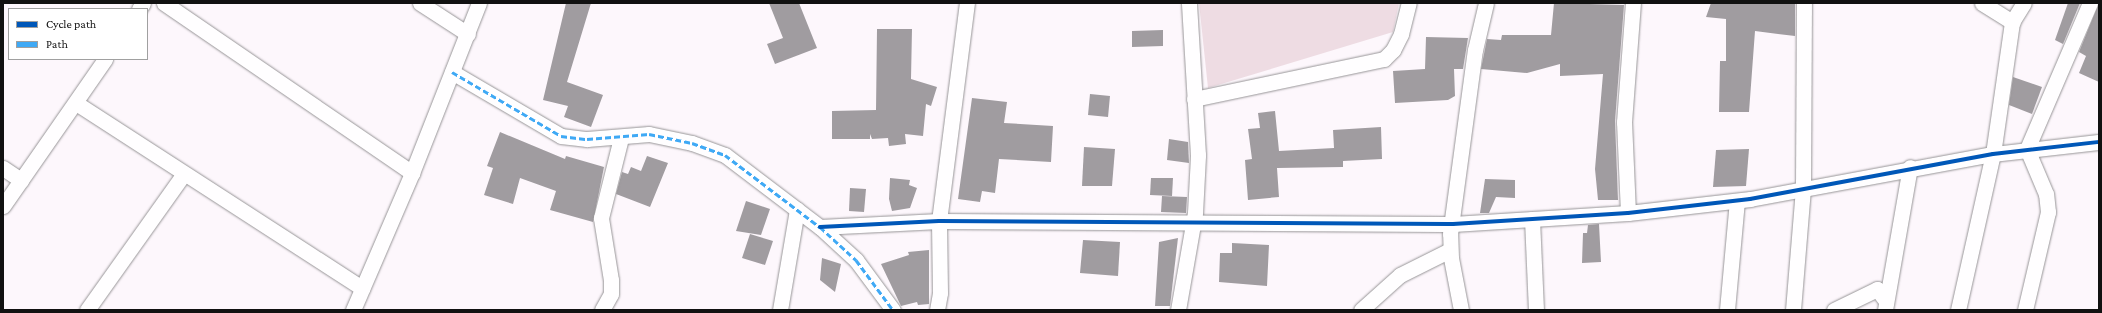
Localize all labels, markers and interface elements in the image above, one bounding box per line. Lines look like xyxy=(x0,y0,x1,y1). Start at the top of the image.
legend xyxy=(8,8,148,60)
text: Cycle path xyxy=(46,17,96,31)
text: Path xyxy=(46,37,68,51)

